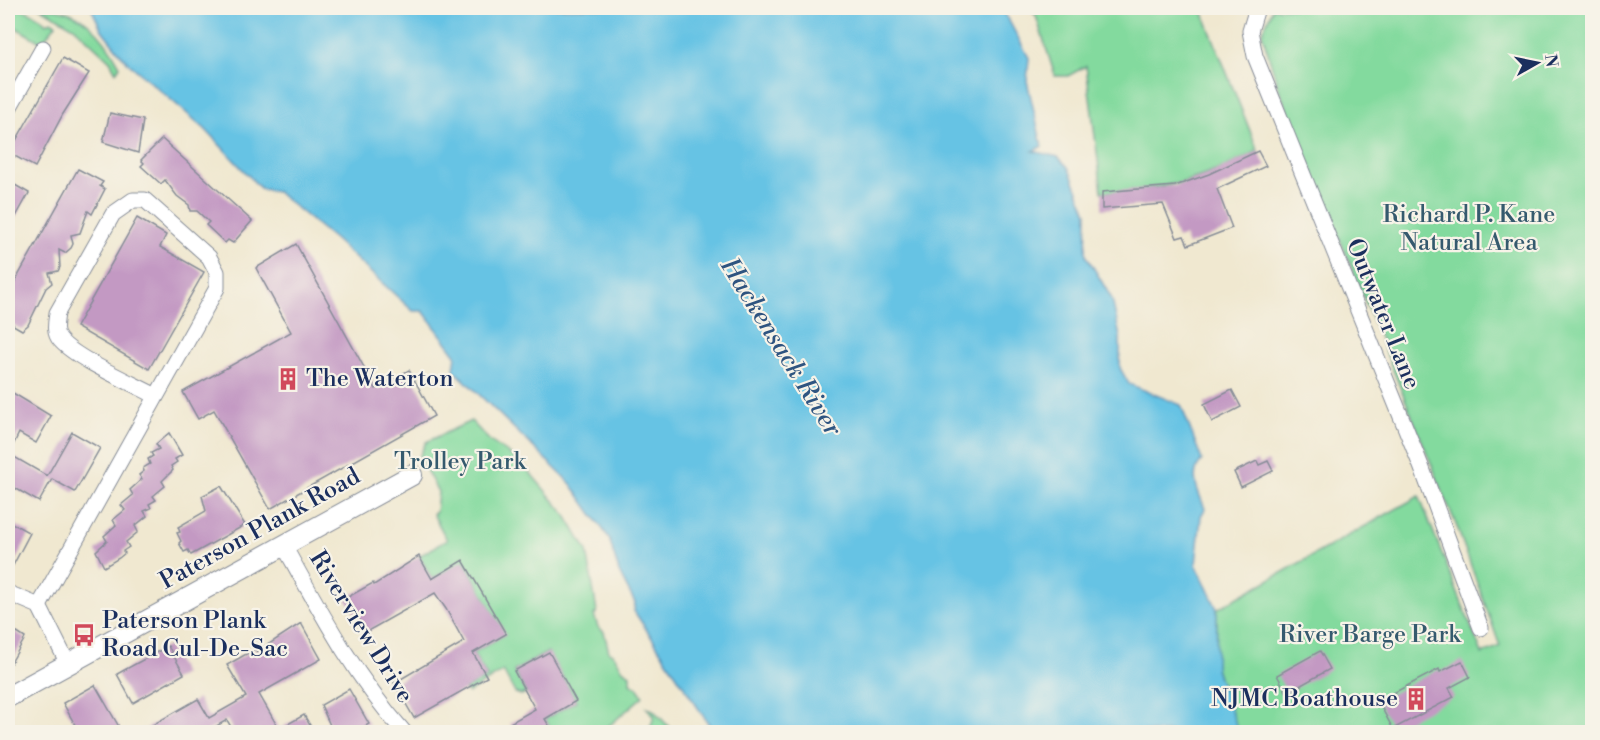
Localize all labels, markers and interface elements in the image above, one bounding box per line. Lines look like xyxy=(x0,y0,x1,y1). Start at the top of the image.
north arrow xyxy=(1507,33,1567,93)
text: N xyxy=(1540,53,1562,69)
park label: Richard P. Kane Natural Area xyxy=(1383,200,1555,258)
street label: Outwater Lane xyxy=(1339,234,1427,394)
water label: Hackensack River xyxy=(713,251,849,443)
place label: The Waterton xyxy=(306,364,454,394)
building icon: The Waterton xyxy=(275,366,301,392)
park label: Trolley Park xyxy=(394,447,528,477)
street label: Paterson Plank Road xyxy=(155,461,366,597)
street label: Riverview Drive xyxy=(302,545,420,709)
place label: Paterson Plank Road Cul-De-Sac xyxy=(102,606,288,664)
park label: River Barge Park xyxy=(1279,620,1462,650)
bus stop icon: Paterson Plank Road Cul-De-Sac xyxy=(71,622,97,648)
place label: NJMC Boathouse xyxy=(1211,684,1398,714)
building icon: NJMC Boathouse xyxy=(1403,686,1429,712)

